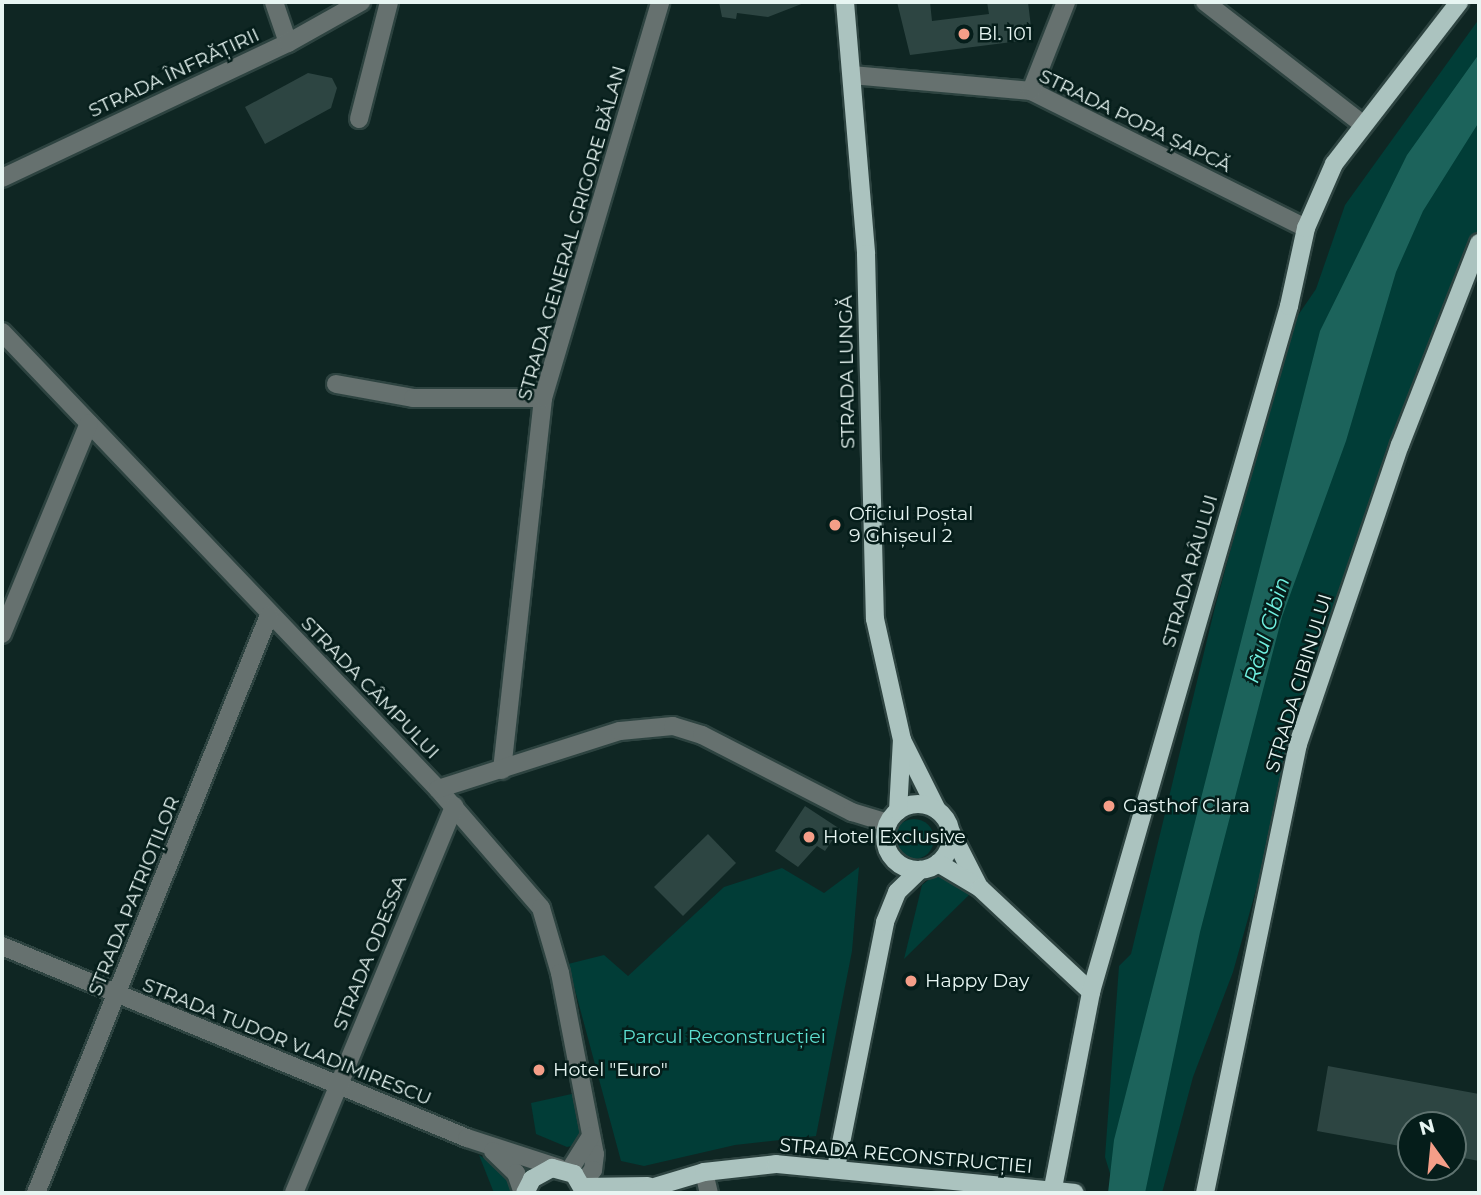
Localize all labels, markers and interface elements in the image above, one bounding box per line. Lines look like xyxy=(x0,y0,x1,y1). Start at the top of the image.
street label: STRADA ÎNFRĂȚIRII xyxy=(85,23,263,123)
place label: Bl. 101 xyxy=(978,23,1033,45)
marker: Bl. 101 xyxy=(956,26,972,42)
street label: STRADA GENERAL GRIGORE BĂLAN xyxy=(513,63,631,403)
street label: STRADA POPA ȘAPCĂ xyxy=(1035,65,1235,177)
street label: STRADA LUNGĂ xyxy=(834,295,860,449)
street label: STRADA RÂULUI xyxy=(1157,492,1223,650)
place label: Oficiul Poștal 9 Ghișeul 2 xyxy=(849,503,973,547)
marker: Oficiul Poștal 9 Ghișeul 2 xyxy=(827,517,843,533)
water label: Râul Cibin xyxy=(1239,574,1295,686)
street label: STRADA CIBINULUI xyxy=(1261,591,1337,775)
street label: STRADA CÂMPULUI xyxy=(296,612,444,764)
street label: STRADA PATRIOȚILOR xyxy=(84,793,184,999)
place label: Gasthof Clara xyxy=(1123,795,1250,817)
marker: Gasthof Clara xyxy=(1101,798,1117,814)
place label: Hotel Exclusive xyxy=(823,826,966,848)
marker: Hotel Exclusive xyxy=(801,829,817,845)
street label: STRADA ODESSA xyxy=(328,872,412,1034)
place label: Happy Day xyxy=(925,970,1029,992)
street label: STRADA TUDOR VLADIMIRESCU xyxy=(139,973,435,1111)
marker: Happy Day xyxy=(903,973,919,989)
park label: Parcul Reconstrucției xyxy=(622,1026,826,1048)
place label: Hotel "Euro" xyxy=(553,1059,668,1081)
marker: Hotel "Euro" xyxy=(531,1062,547,1078)
north arrow xyxy=(1397,1111,1467,1181)
text: N xyxy=(1417,1114,1437,1140)
street label: STRADA RECONSTRUCȚIEI xyxy=(779,1134,1033,1178)

